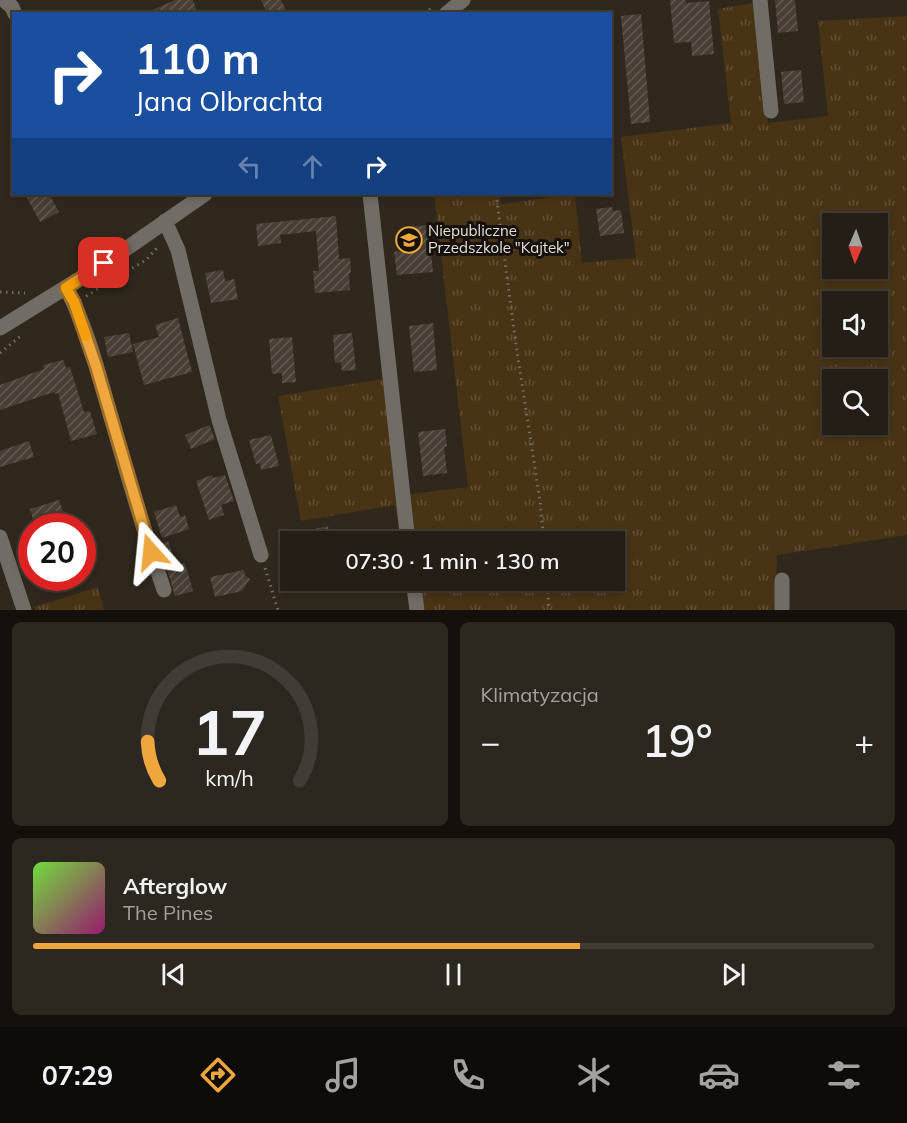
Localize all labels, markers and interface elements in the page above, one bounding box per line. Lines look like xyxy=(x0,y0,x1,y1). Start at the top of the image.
text: 110 m xyxy=(135,32,260,85)
icon: right xyxy=(36,36,114,114)
text: Jana Olbrachta xyxy=(135,84,323,118)
icon: left xyxy=(233,150,266,183)
icon: ahead xyxy=(296,150,329,183)
icon: right xyxy=(359,150,392,183)
north arrow xyxy=(822,213,888,279)
map controls xyxy=(822,213,888,435)
place label: Niepubliczne Przedszkole "Kajtek" xyxy=(428,221,570,257)
school or university icon: Niepubliczne Przedszkole "Kajtek" xyxy=(394,225,424,255)
pin xyxy=(78,237,129,288)
icon: arrive xyxy=(87,246,120,279)
button: sound xyxy=(822,291,888,357)
button: search xyxy=(822,369,888,435)
speed limit sign: 20 xyxy=(18,513,96,591)
position arrow xyxy=(119,520,183,584)
text: 07:30 · 1 min · 130 m xyxy=(345,547,560,575)
text: Klimatyzacja xyxy=(481,682,599,707)
text: 17 xyxy=(192,692,267,771)
text: 19° xyxy=(642,712,713,768)
text: − xyxy=(481,721,500,762)
text: + xyxy=(854,721,874,762)
text: km/h xyxy=(205,764,254,791)
text: Afterglow xyxy=(123,872,227,900)
text: The Pines xyxy=(123,900,213,925)
icon: previous xyxy=(157,958,190,991)
icon: pause xyxy=(437,958,470,991)
icon: next xyxy=(717,958,750,991)
icon: directions xyxy=(197,1054,239,1096)
icon: music xyxy=(322,1054,364,1096)
icon: phone xyxy=(447,1054,489,1096)
icon: climate xyxy=(573,1054,615,1096)
icon: car xyxy=(698,1054,740,1096)
icon: filters xyxy=(823,1054,865,1096)
text: 07:29 xyxy=(42,1058,113,1092)

